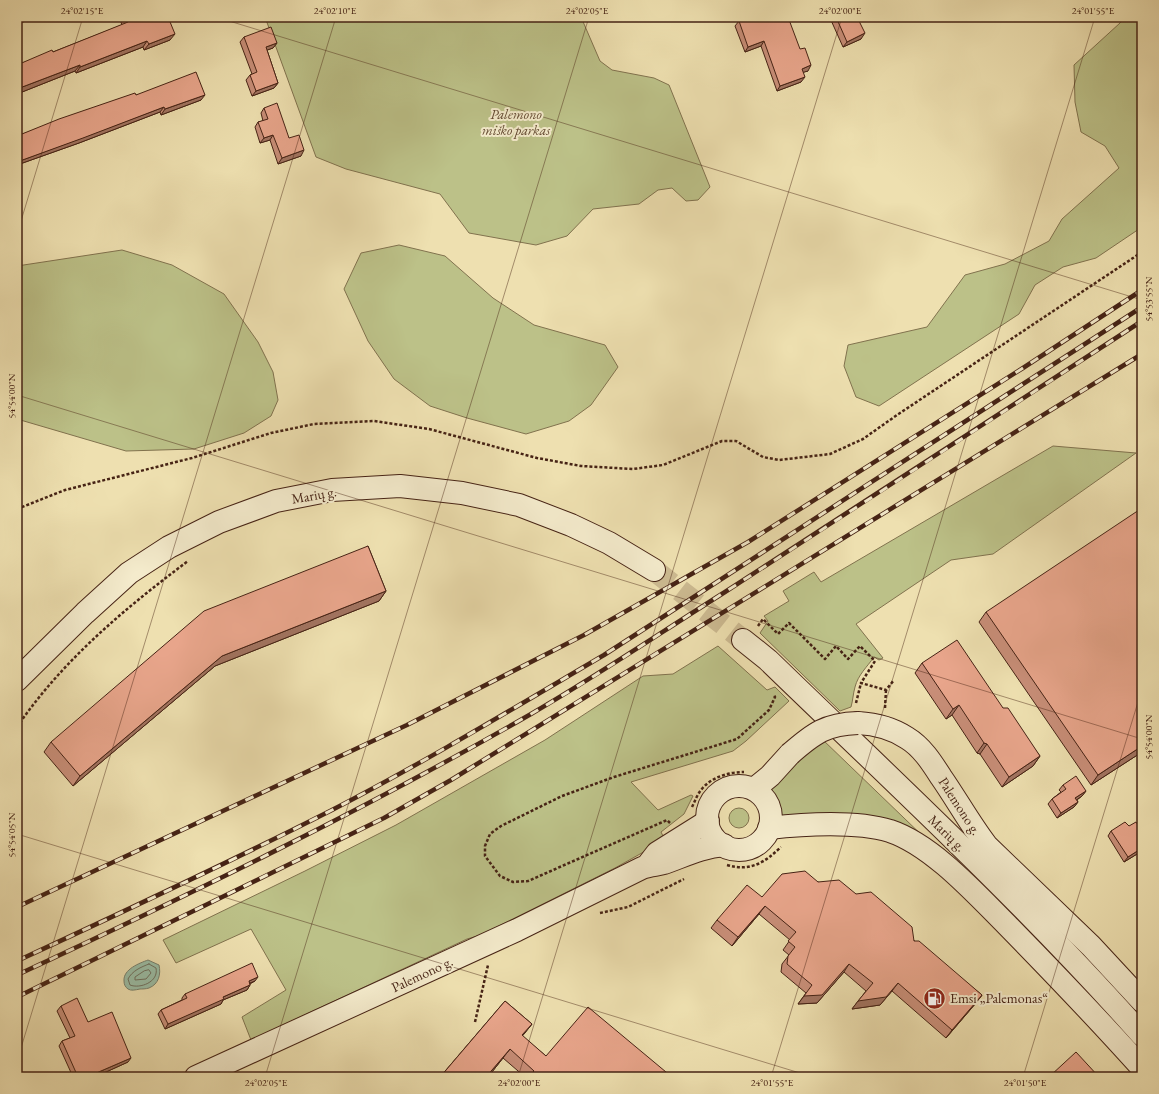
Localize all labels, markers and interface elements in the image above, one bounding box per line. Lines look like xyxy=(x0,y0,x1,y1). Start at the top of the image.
text: 24°02'15"E xyxy=(61,4,104,17)
text: 24°02'10"E xyxy=(314,4,357,17)
text: 24°02'05"E xyxy=(566,4,609,17)
text: 24°02'00"E xyxy=(819,4,862,17)
text: 24°01'55"E xyxy=(1072,4,1115,17)
park label: Palemono miško parkas xyxy=(482,105,550,139)
text: 54°53'55"N xyxy=(1142,276,1155,321)
text: 54°54'00"N xyxy=(5,373,18,418)
street label: Marių g. xyxy=(290,482,338,508)
text: 54°54'00"N xyxy=(1142,714,1155,759)
street label: Palemono g. xyxy=(935,774,985,838)
street label: Marių g. xyxy=(924,811,970,855)
text: 54°54'05"N xyxy=(5,812,18,857)
street label: Palemono g. xyxy=(388,952,456,996)
fuel station icon: Emsi „Palemonas“ xyxy=(922,985,948,1011)
place label: Emsi „Palemonas“ xyxy=(950,989,1048,1007)
text: 24°02'05"E xyxy=(245,1076,288,1089)
text: 24°02'00"E xyxy=(498,1076,541,1089)
text: 24°01'55"E xyxy=(751,1076,794,1089)
text: 24°01'50"E xyxy=(1004,1076,1047,1089)

